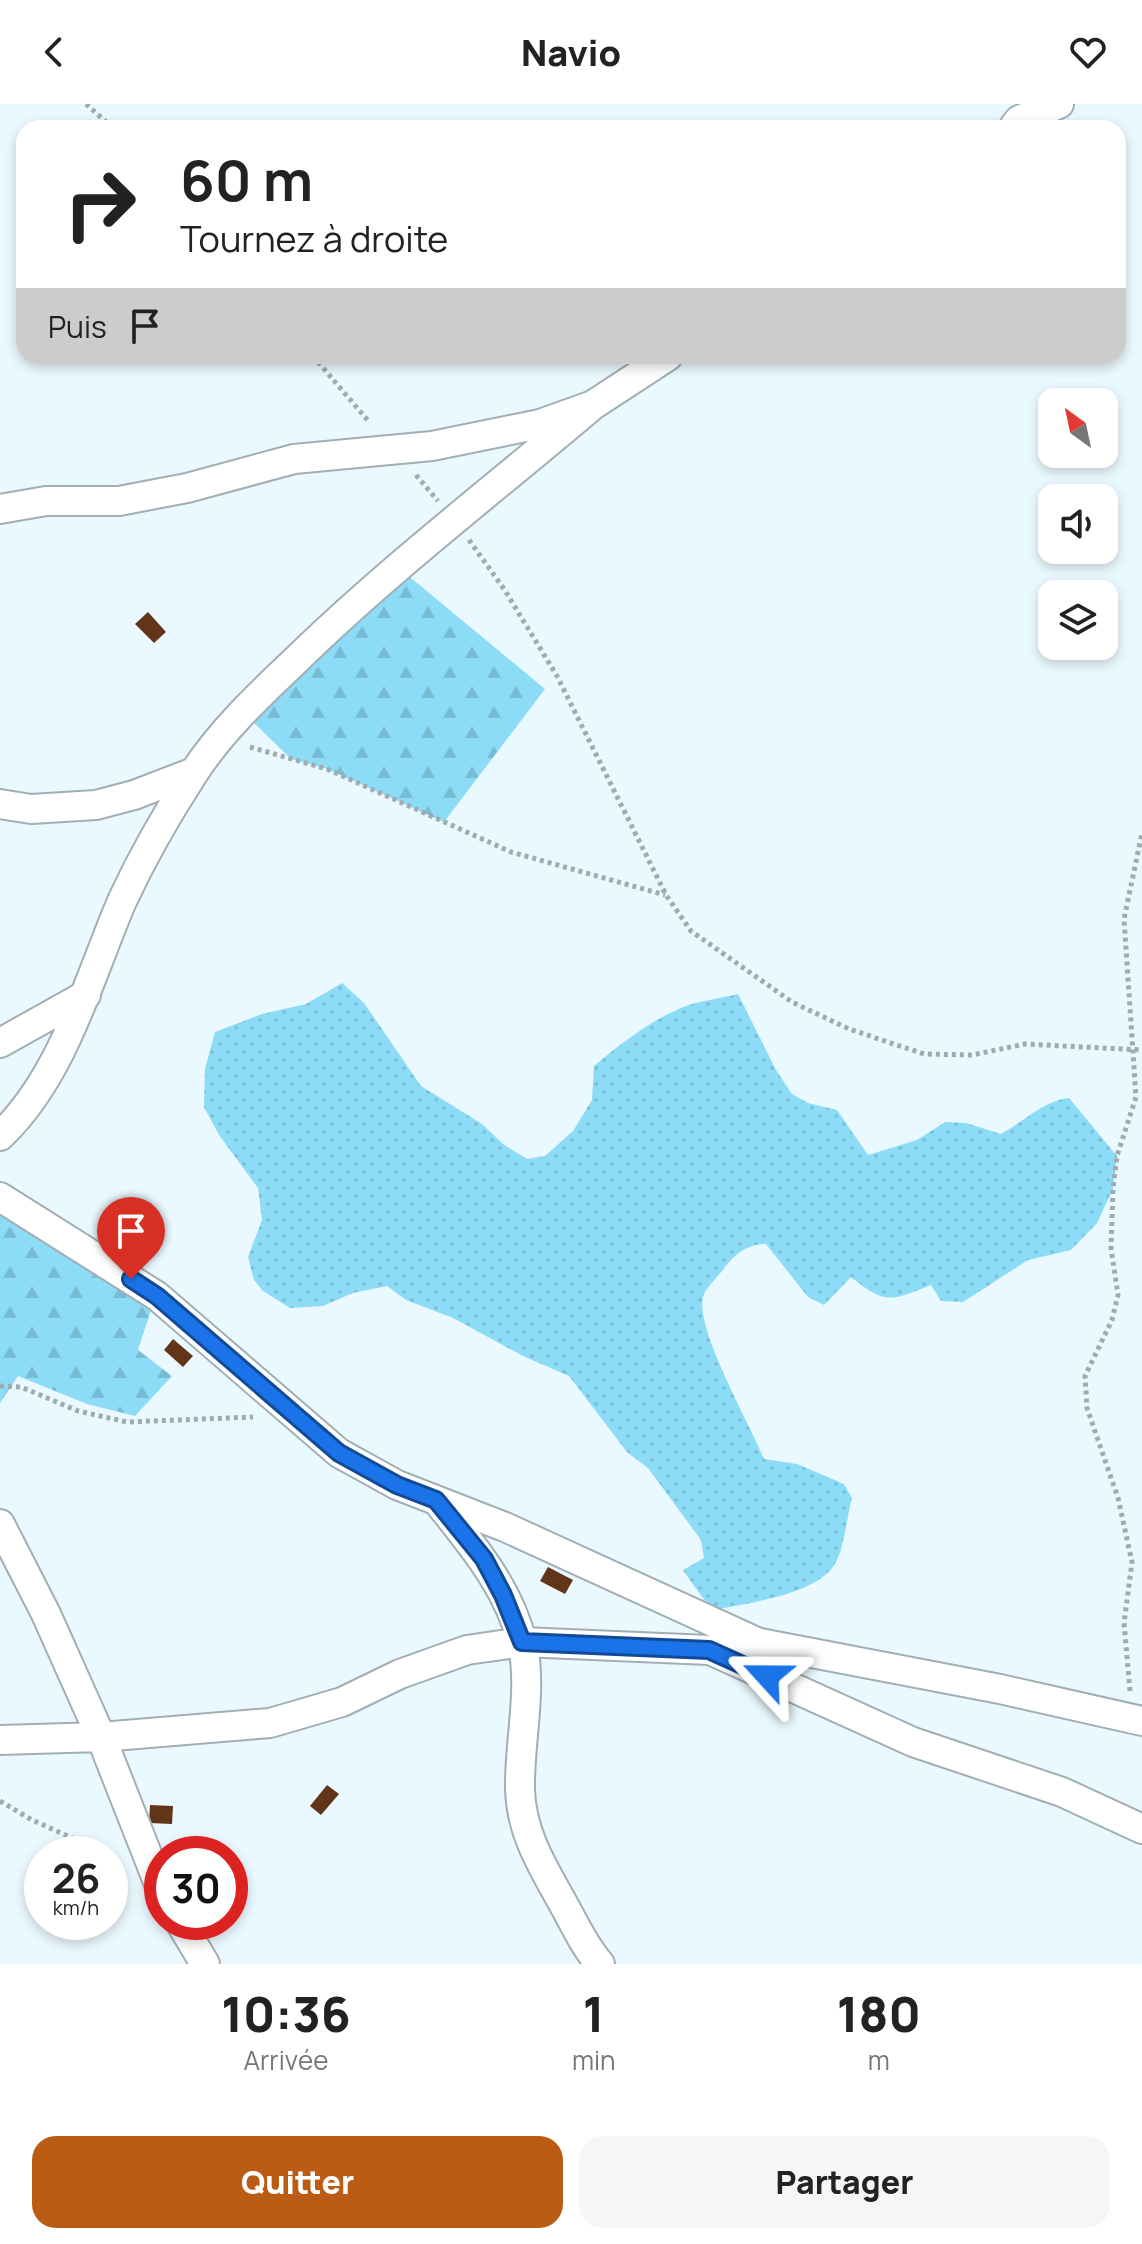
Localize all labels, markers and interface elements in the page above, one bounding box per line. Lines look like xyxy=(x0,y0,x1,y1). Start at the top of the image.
text: Navio xyxy=(521,28,621,77)
icon: back xyxy=(32,30,76,74)
icon: heart xyxy=(1066,30,1110,74)
text: 60 m xyxy=(180,141,313,218)
icon: right xyxy=(48,152,152,256)
text: Tournez à droite xyxy=(180,214,448,263)
icon: arrive xyxy=(123,304,167,348)
text: Puis xyxy=(48,306,107,347)
north arrow xyxy=(1038,388,1118,468)
map controls xyxy=(1038,388,1118,660)
button: sound xyxy=(1038,484,1118,564)
button: layers xyxy=(1038,580,1118,660)
pin xyxy=(97,1197,165,1279)
icon: arrive xyxy=(109,1209,153,1253)
position arrow xyxy=(725,1634,809,1718)
speed limit sign: 30 xyxy=(144,1836,248,1940)
text: 26 xyxy=(52,1850,100,1905)
text: km/h xyxy=(53,1894,99,1921)
text: 10:36 xyxy=(221,1981,351,2046)
text: 1 xyxy=(583,1981,605,2046)
text: 180 xyxy=(837,1981,921,2046)
text: Arrivée xyxy=(244,2042,328,2078)
text: min xyxy=(572,2042,616,2078)
text: m xyxy=(868,2042,890,2078)
button: Quitter xyxy=(32,2136,563,2228)
button: Partager xyxy=(579,2136,1110,2228)

